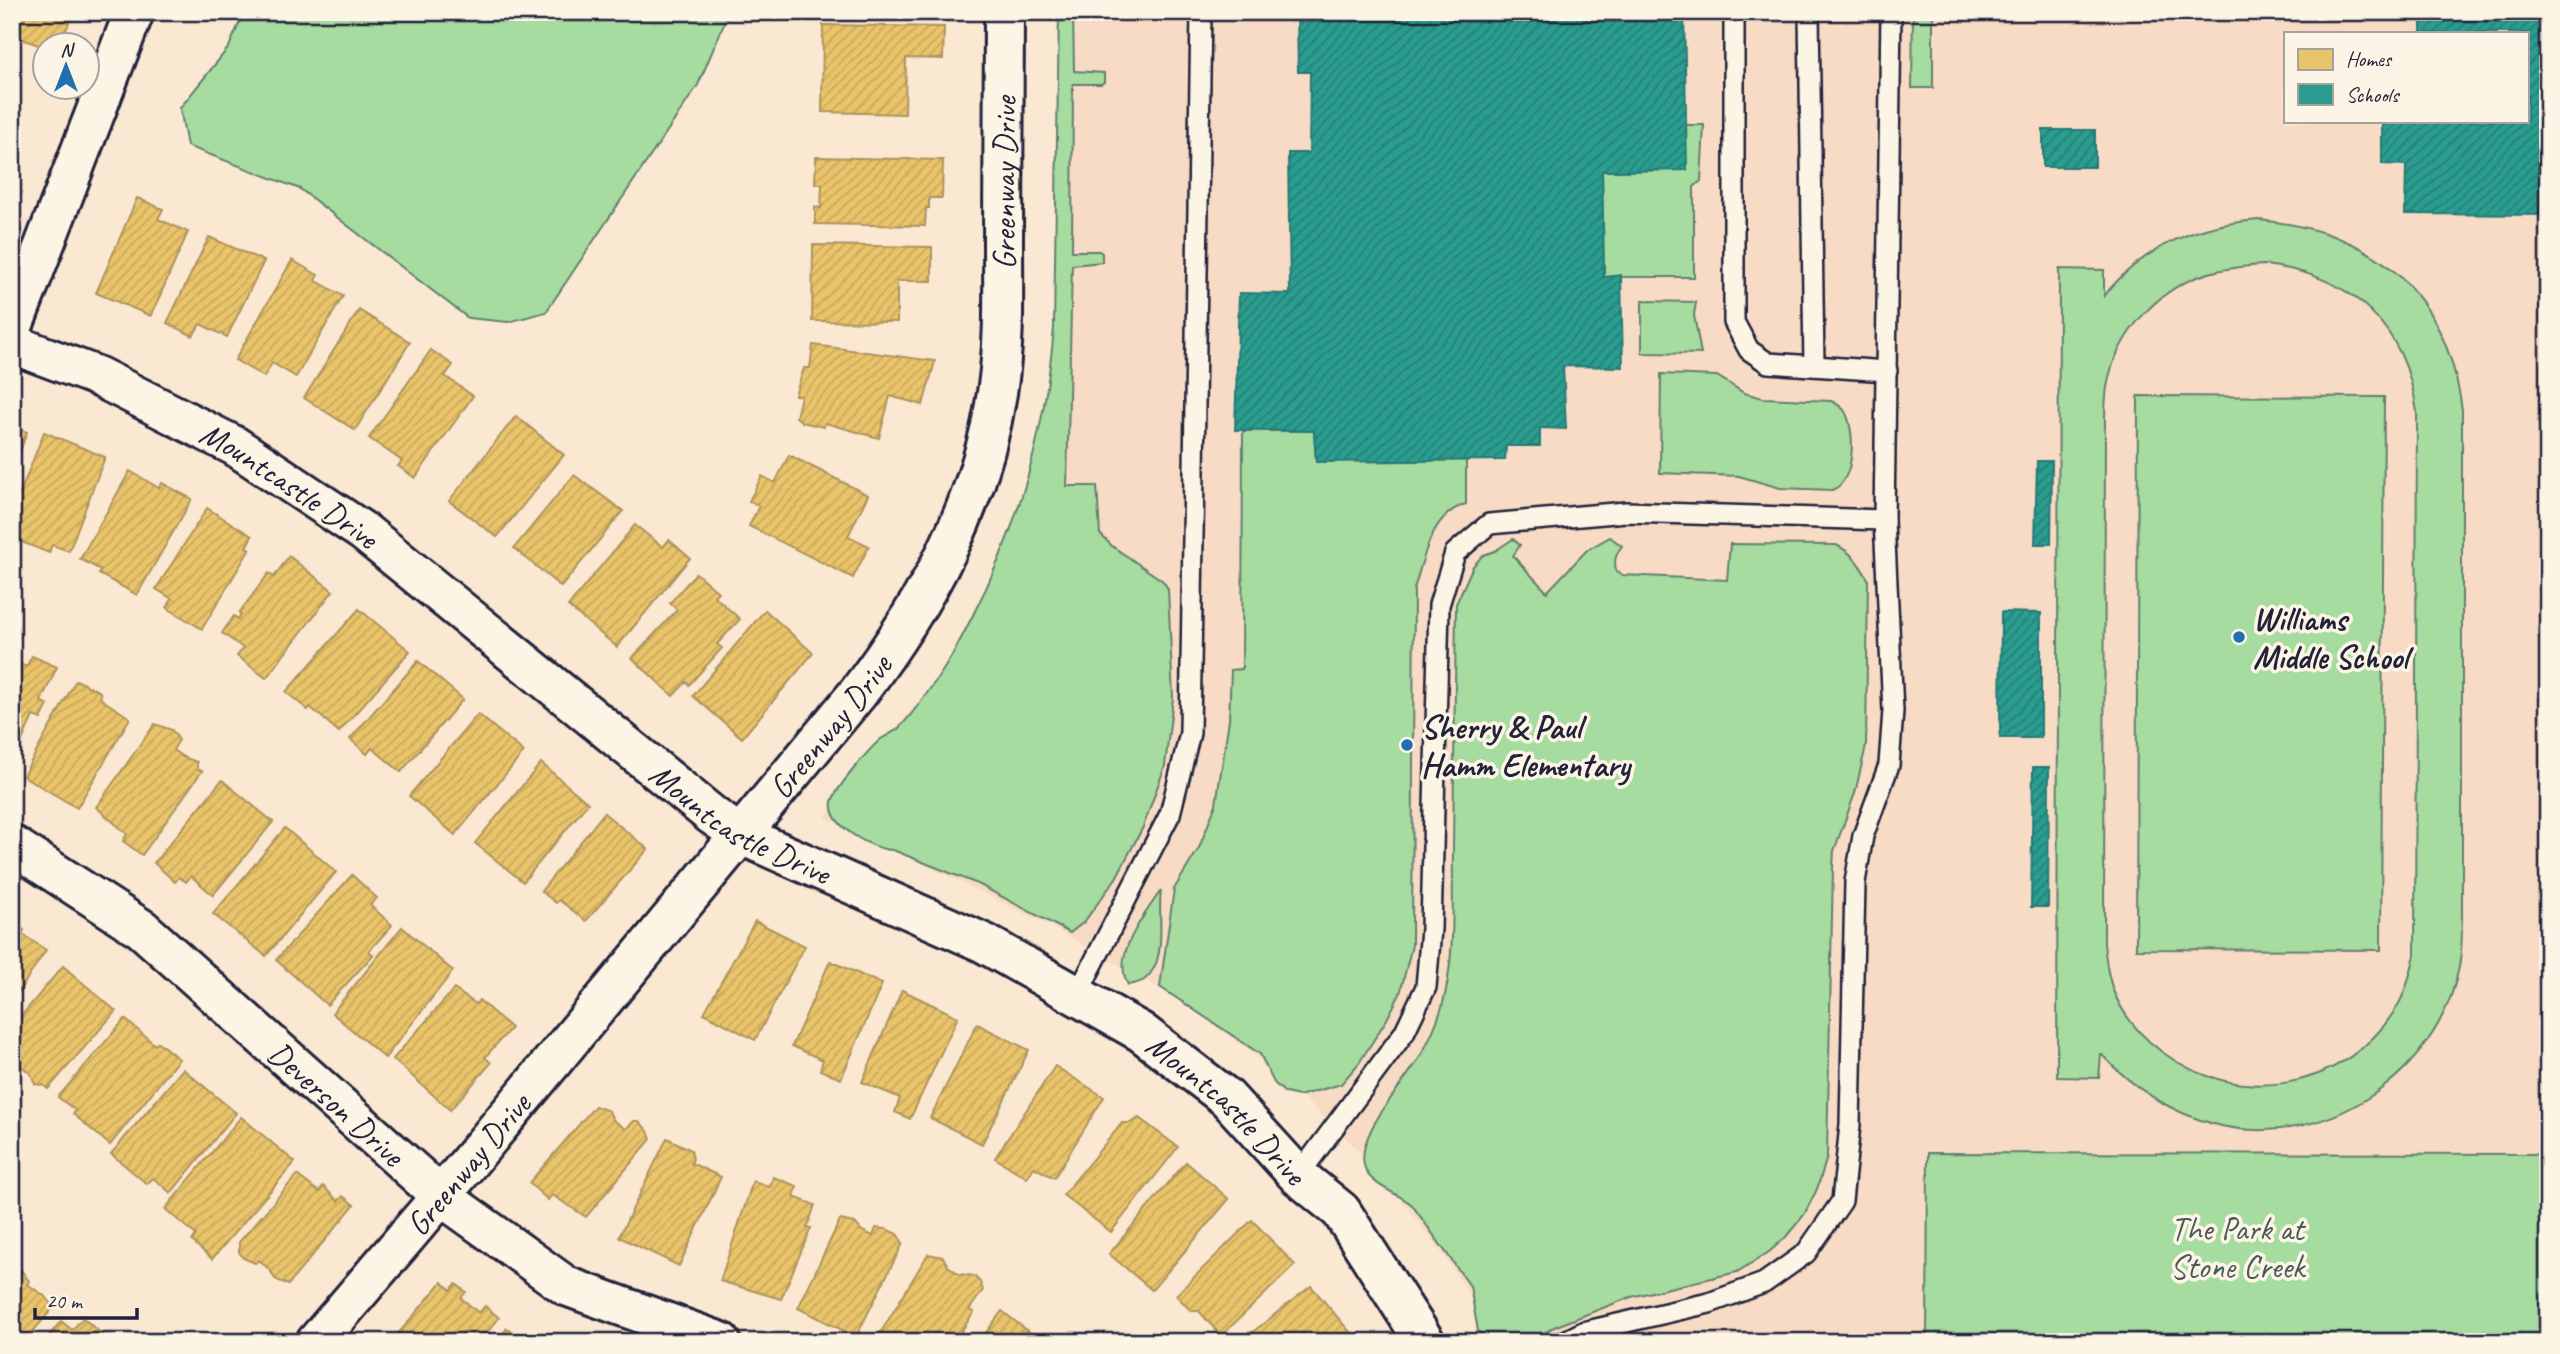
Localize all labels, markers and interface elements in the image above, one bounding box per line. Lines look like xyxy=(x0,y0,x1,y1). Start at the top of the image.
north arrow xyxy=(32,32,102,102)
legend xyxy=(2284,32,2528,122)
text: N xyxy=(60,38,75,62)
text: Homes xyxy=(2346,46,2393,72)
text: Schools xyxy=(2346,82,2400,108)
street label: Greenway Drive xyxy=(983,94,1026,270)
street label: Mountcastle Drive xyxy=(193,412,389,559)
place label: Williams Middle School xyxy=(2253,598,2414,678)
marker: Williams Middle School xyxy=(2231,629,2247,645)
street label: Greenway Drive xyxy=(760,645,903,807)
place label: Sherry & Paul Hamm Elementary xyxy=(1421,706,1633,786)
marker: Sherry & Paul Hamm Elementary xyxy=(1399,737,1415,753)
street label: Mountcastle Drive xyxy=(641,753,839,895)
street label: Mountcastle Drive xyxy=(1138,1024,1317,1195)
street label: Deverson Drive xyxy=(259,1032,415,1177)
street label: Greenway Drive xyxy=(397,1083,541,1244)
park label: The Park at Stone Creek xyxy=(2170,1208,2307,1288)
scale bar xyxy=(35,1277,136,1321)
text: 20 m xyxy=(46,1288,84,1314)

